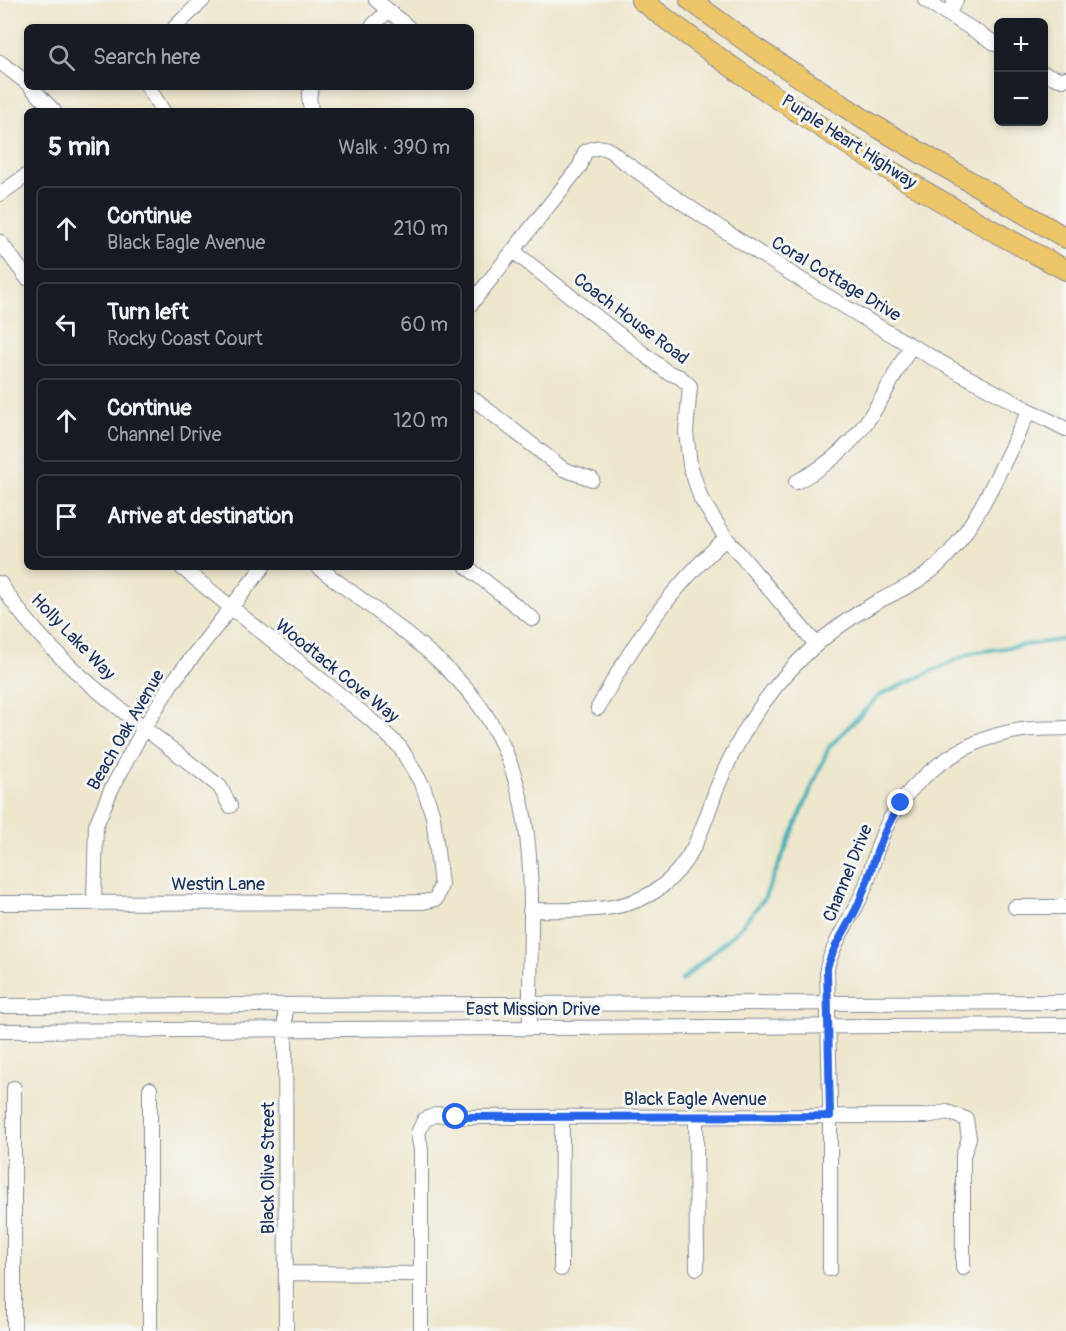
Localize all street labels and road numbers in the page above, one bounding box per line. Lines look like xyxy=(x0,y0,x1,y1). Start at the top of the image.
street label: Purple Heart Highway xyxy=(777,90,921,195)
street label: Coral Cottage Drive xyxy=(767,231,905,327)
street label: Coach House Road xyxy=(569,268,693,370)
street label: Holly Lake Way xyxy=(26,589,120,685)
street label: Woodtack Cove Way xyxy=(270,614,404,728)
street label: Beach Oak Avenue xyxy=(82,665,170,794)
street label: Channel Drive xyxy=(818,821,878,925)
street label: Westin Lane xyxy=(171,873,265,896)
street label: East Mission Drive xyxy=(466,998,600,1021)
street label: Black Eagle Avenue xyxy=(624,1088,766,1111)
street label: Black Olive Street xyxy=(257,1101,280,1234)

